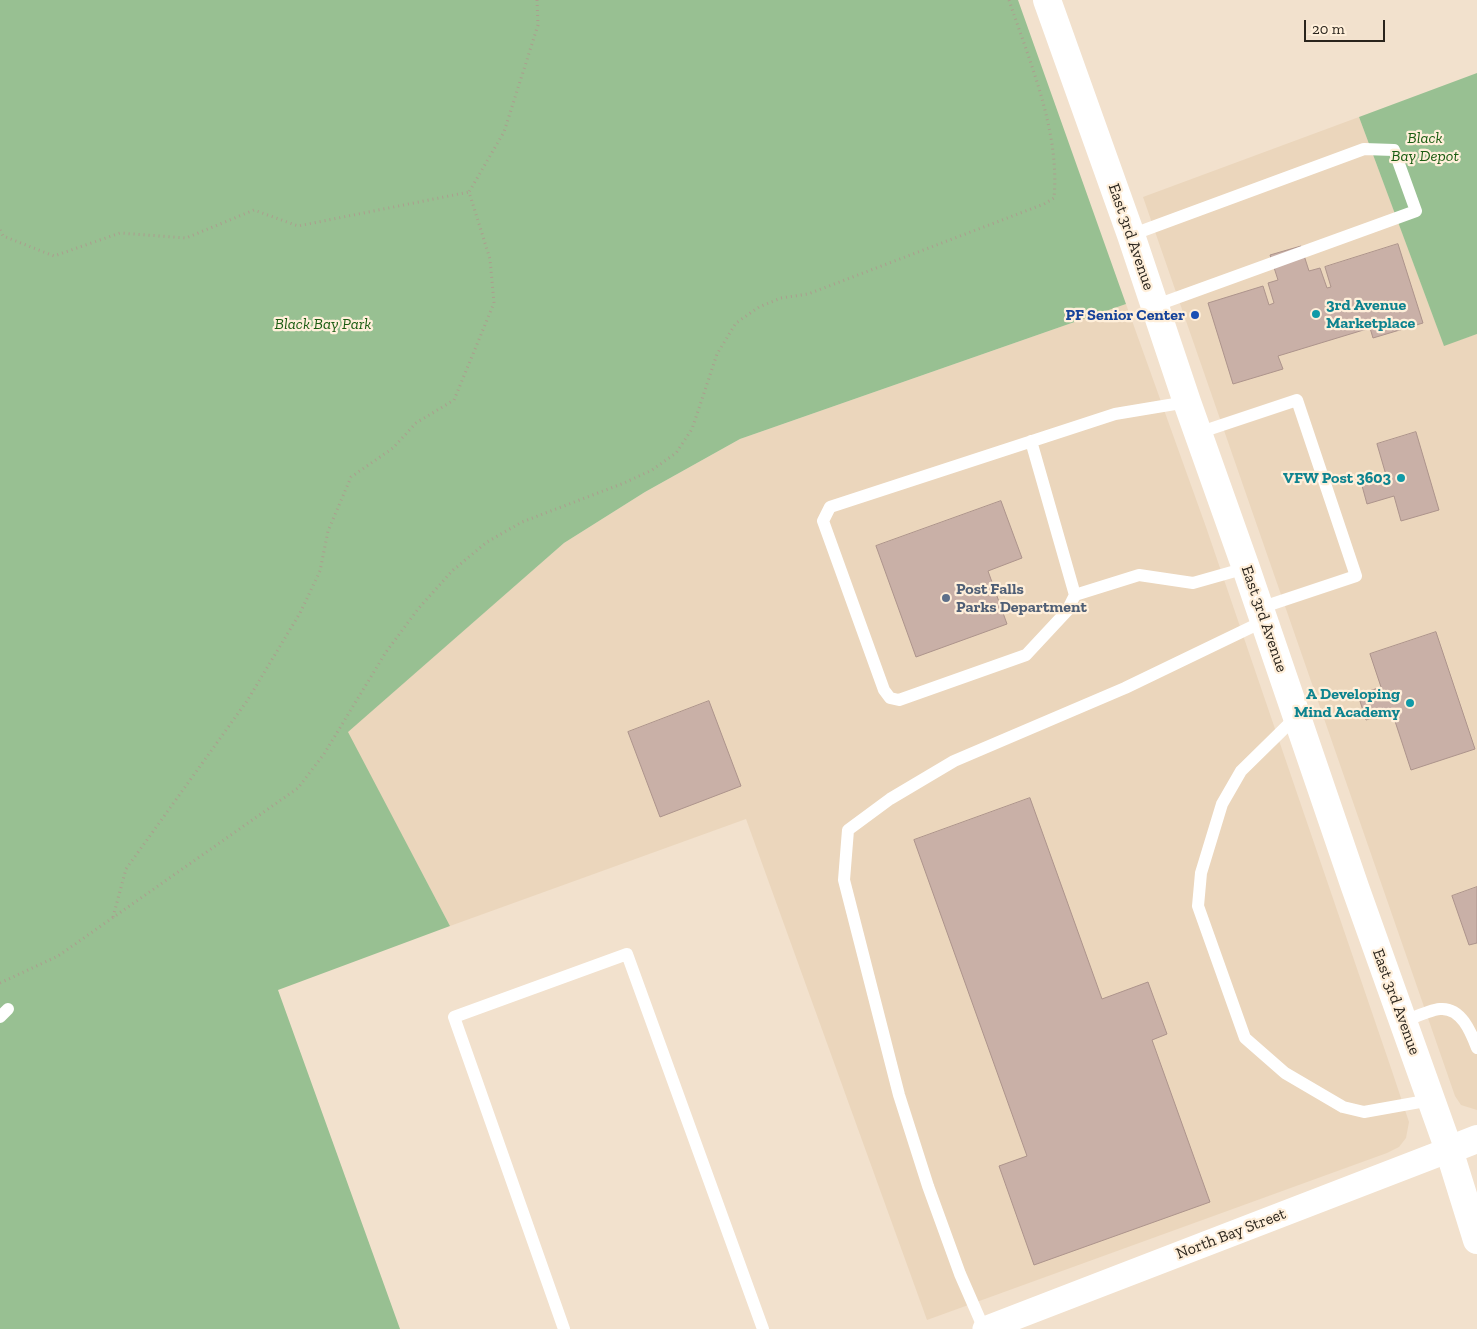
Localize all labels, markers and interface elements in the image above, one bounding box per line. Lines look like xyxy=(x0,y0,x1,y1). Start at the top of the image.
scale bar xyxy=(1307,10,1388,42)
text: 20 m xyxy=(1312,20,1345,38)
park label: Black Bay Depot xyxy=(1391,128,1459,166)
street label: East 3rd Avenue xyxy=(1104,181,1158,293)
place label: 3rd Avenue Marketplace xyxy=(1326,295,1415,333)
place label: PF Senior Center xyxy=(1065,305,1185,325)
marker: 3rd Avenue Marketplace xyxy=(1310,308,1322,320)
marker: PF Senior Center xyxy=(1189,309,1201,321)
park label: Black Bay Park xyxy=(275,314,371,334)
place label: VFW Post 3603 xyxy=(1283,468,1391,488)
marker: VFW Post 3603 xyxy=(1395,472,1407,484)
street label: East 3rd Avenue xyxy=(1237,563,1291,675)
place label: Post Falls Parks Department xyxy=(956,579,1087,617)
marker: Post Falls Parks Department xyxy=(940,592,952,604)
place label: A Developing Mind Academy xyxy=(1294,684,1400,722)
marker: A Developing Mind Academy xyxy=(1404,697,1416,709)
street label: East 3rd Avenue xyxy=(1368,946,1424,1058)
street label: North Bay Street xyxy=(1173,1204,1289,1264)

